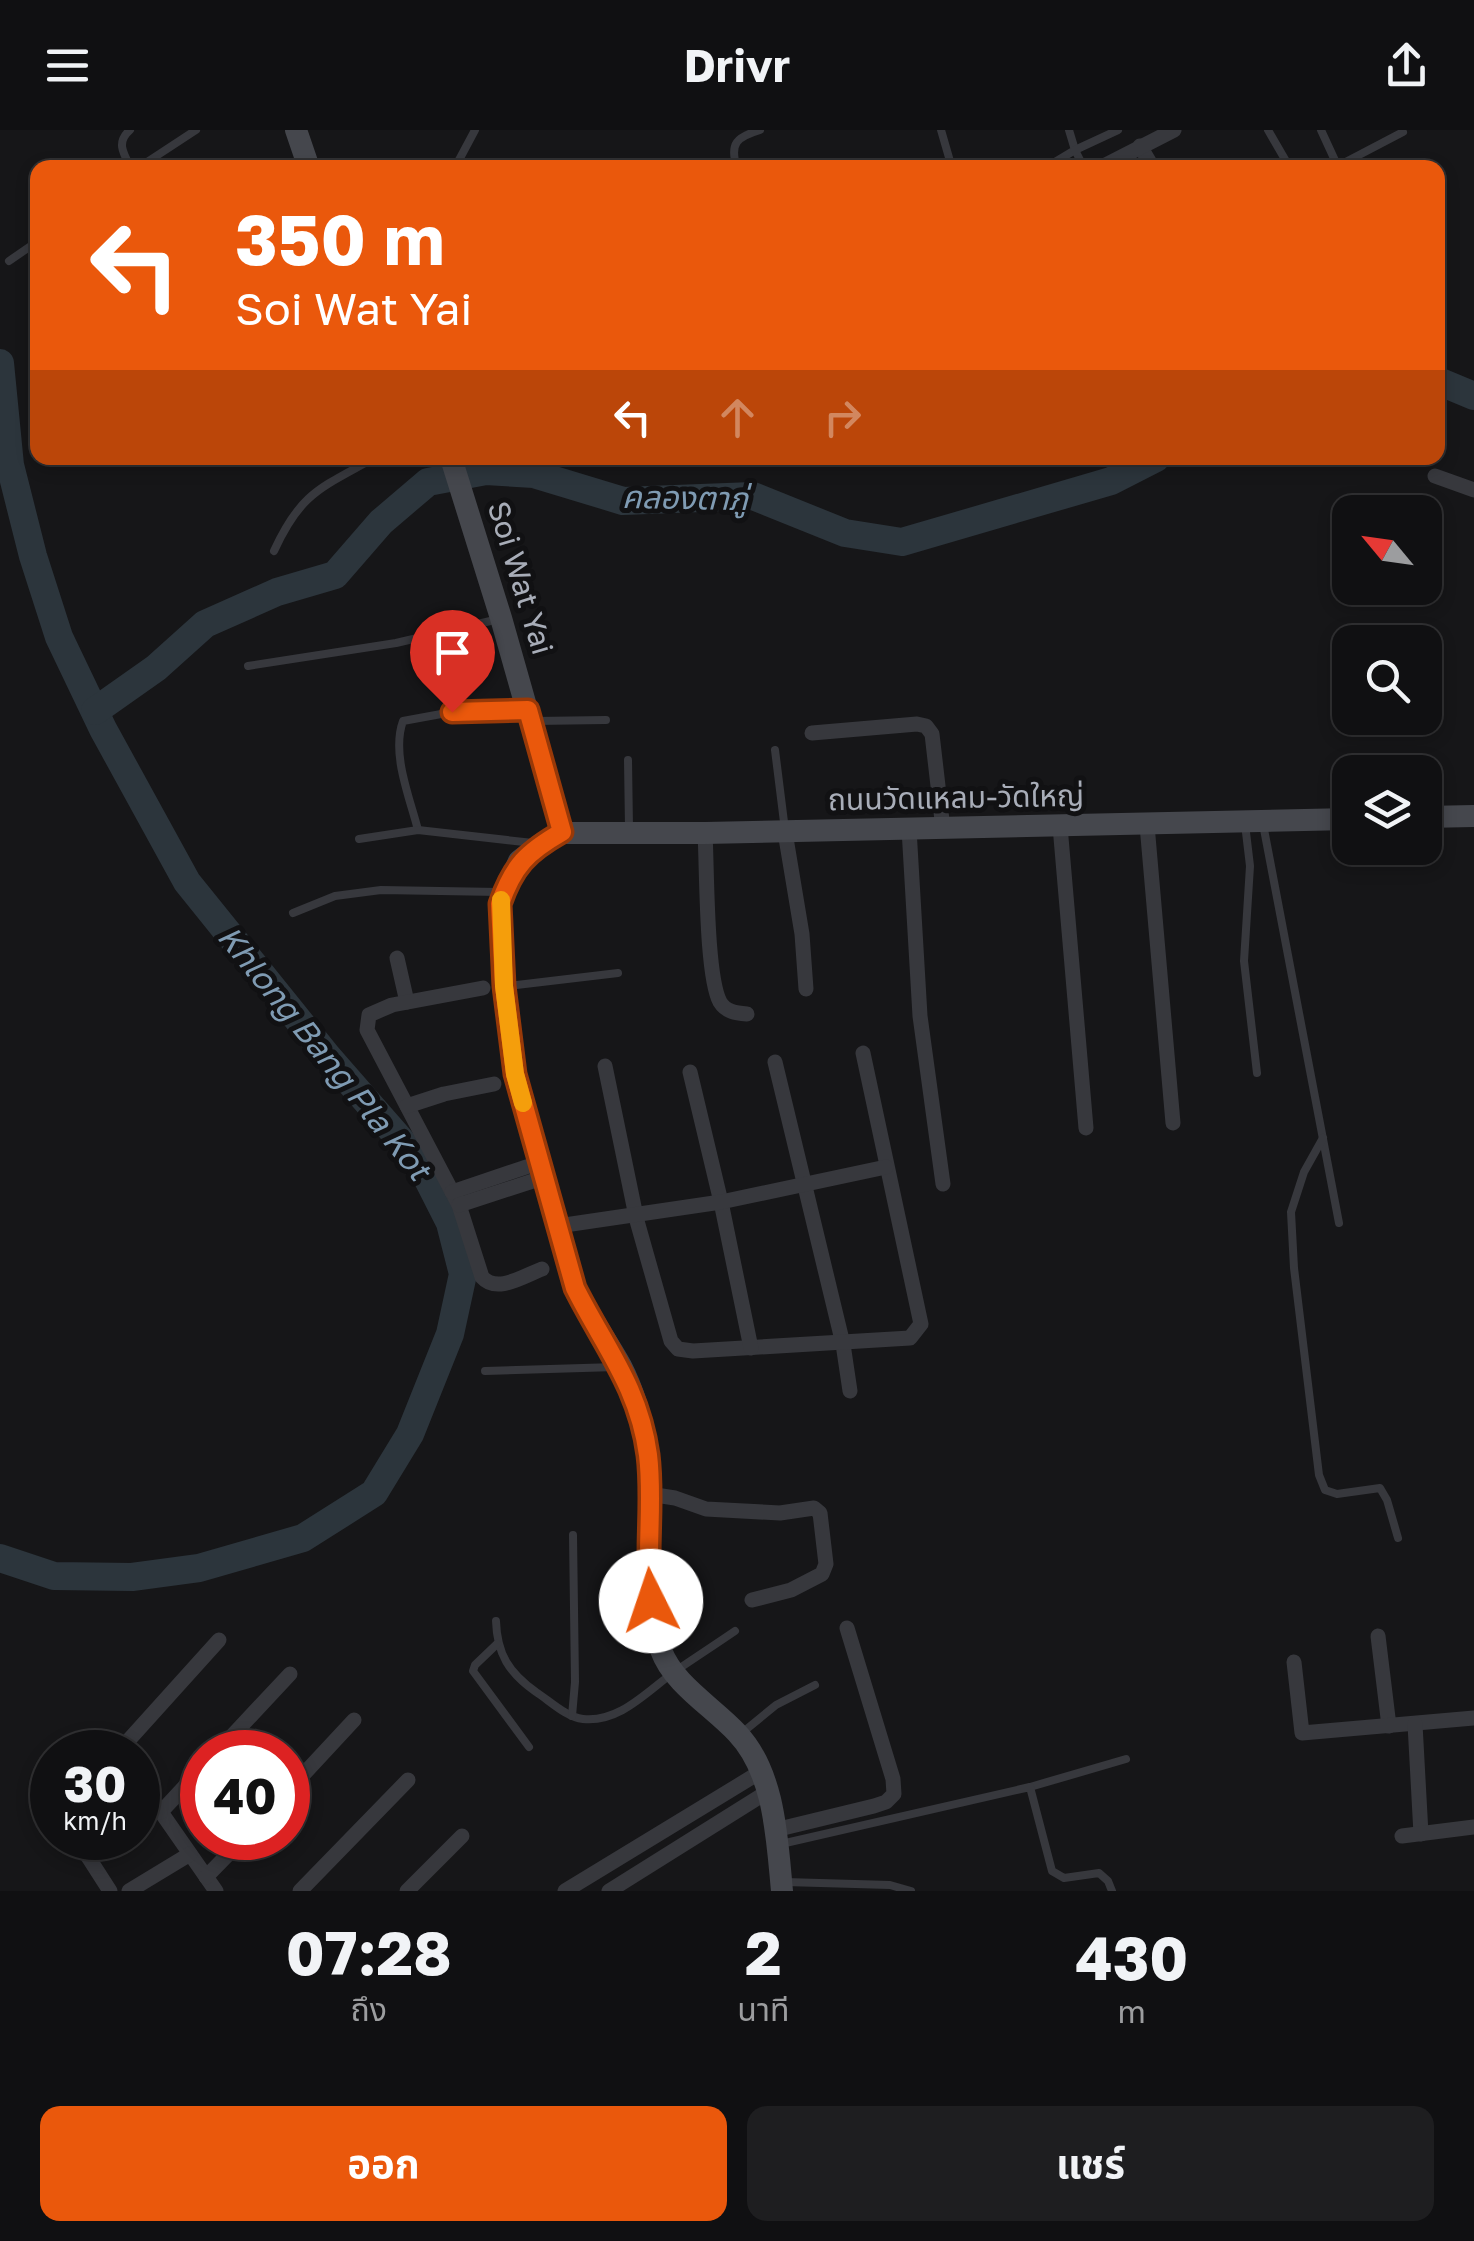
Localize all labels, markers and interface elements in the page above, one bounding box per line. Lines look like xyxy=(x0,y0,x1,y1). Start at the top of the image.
icon: menu xyxy=(40,38,95,93)
text: Drivr xyxy=(684,38,790,92)
icon: share xyxy=(1379,38,1434,93)
text: 350 m xyxy=(235,196,445,280)
icon: left xyxy=(70,200,200,330)
text: Soi Wat Yai xyxy=(235,281,472,335)
icon: left xyxy=(605,390,660,445)
icon: ahead xyxy=(710,390,765,445)
icon: right xyxy=(815,390,870,445)
water label: คลองตาภู่ xyxy=(622,477,752,519)
north arrow xyxy=(1332,495,1442,605)
map controls xyxy=(1332,495,1442,865)
street label: Soi Wat Yai xyxy=(481,497,561,659)
pin xyxy=(410,610,495,713)
icon: arrive xyxy=(425,625,480,680)
button: search xyxy=(1332,625,1442,735)
button: layers xyxy=(1332,755,1442,865)
street label: ถนนวัดแหลม-วัดใหญ่ xyxy=(827,777,1085,817)
water label: Khlong Bang Pla Kot xyxy=(211,918,441,1190)
position arrow xyxy=(599,1549,703,1653)
speed limit sign: 40 xyxy=(180,1730,310,1860)
text: 30 xyxy=(63,1753,126,1813)
text: km/h xyxy=(63,1805,127,1836)
text: 07:28 xyxy=(286,1916,452,1988)
text: 2 xyxy=(745,1916,782,1988)
text: 430 xyxy=(1075,1921,1188,1993)
text: ถึง xyxy=(350,1990,387,2028)
text: นาที xyxy=(737,1990,789,2028)
text: m xyxy=(1118,1992,1146,2030)
button: ออก xyxy=(40,2106,727,2221)
button: แชร์ xyxy=(747,2106,1434,2221)

